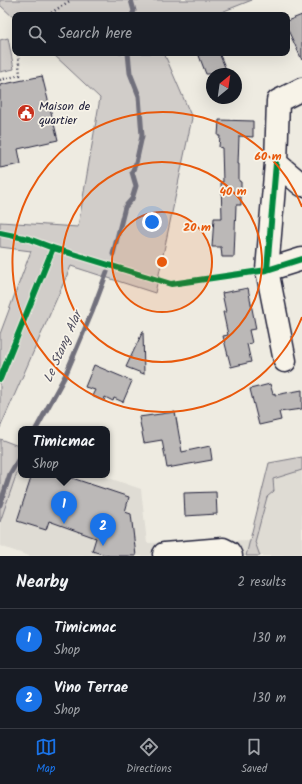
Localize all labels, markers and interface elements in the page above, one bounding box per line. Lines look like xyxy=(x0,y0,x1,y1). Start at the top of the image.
search box xyxy=(12,12,290,56)
text: Search here xyxy=(58,22,132,46)
icon: search xyxy=(26,23,48,45)
north arrow xyxy=(206,68,242,104)
place label: Maison de quartier xyxy=(39,97,91,130)
public building icon: Maison de quartier xyxy=(16,103,36,123)
text: 60 m xyxy=(254,147,282,166)
text: 40 m xyxy=(219,182,247,201)
your location xyxy=(142,212,162,232)
text: 20 m xyxy=(183,218,211,237)
centre of rings xyxy=(155,255,169,269)
water label: Le Stang Alar xyxy=(38,306,89,386)
popup xyxy=(18,426,110,478)
text: Timicmac xyxy=(33,430,95,454)
text: Shop xyxy=(33,454,59,475)
pin: 1 xyxy=(51,491,77,524)
pin: 2 xyxy=(90,513,116,546)
text: Nearby xyxy=(16,569,68,596)
text: 2 results xyxy=(238,572,286,593)
text: Timicmac xyxy=(54,616,117,640)
text: 1 xyxy=(27,628,31,649)
text: 130 m xyxy=(252,628,286,649)
text: Shop xyxy=(54,640,80,661)
text: Vino Terrae xyxy=(54,676,128,700)
text: 2 xyxy=(25,688,33,709)
text: 130 m xyxy=(252,688,286,709)
text: Shop xyxy=(54,700,80,721)
tab: Map xyxy=(35,736,57,778)
tab: Directions xyxy=(126,736,172,778)
tab: Saved xyxy=(241,736,267,778)

